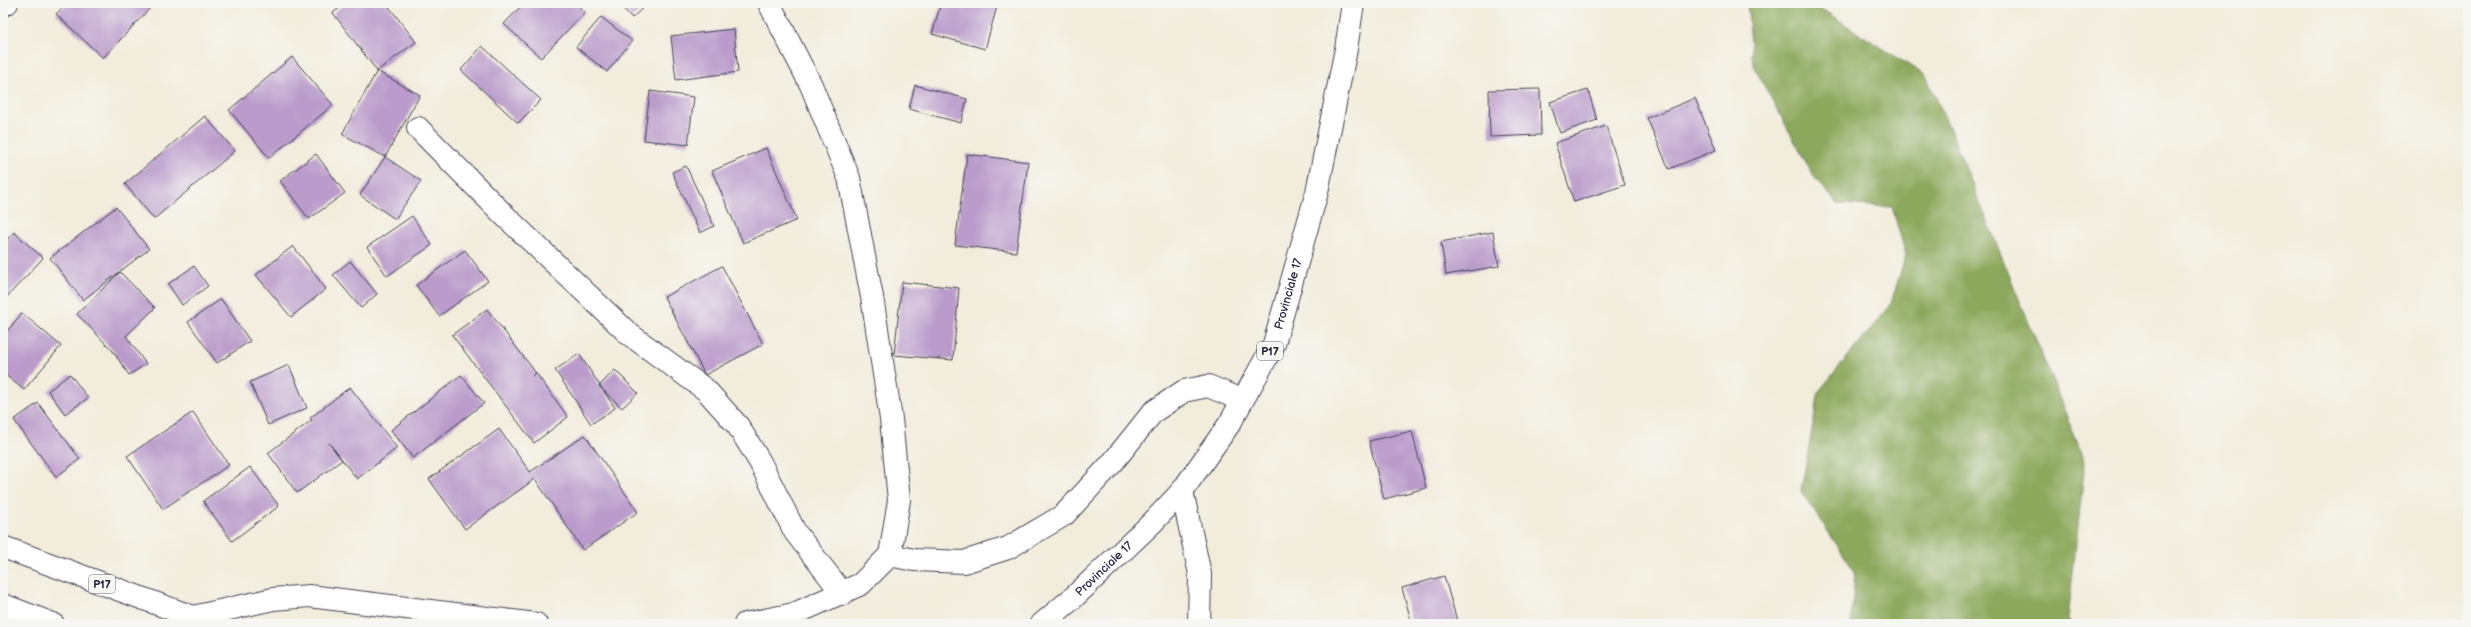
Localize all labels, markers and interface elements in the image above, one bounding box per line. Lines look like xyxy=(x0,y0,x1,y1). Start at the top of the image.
street label: Provinciale 17 xyxy=(1271,257,1306,331)
road number: P17 xyxy=(1257,342,1283,360)
street label: Provinciale 17 xyxy=(1072,538,1136,600)
road number: P17 xyxy=(89,575,115,593)

